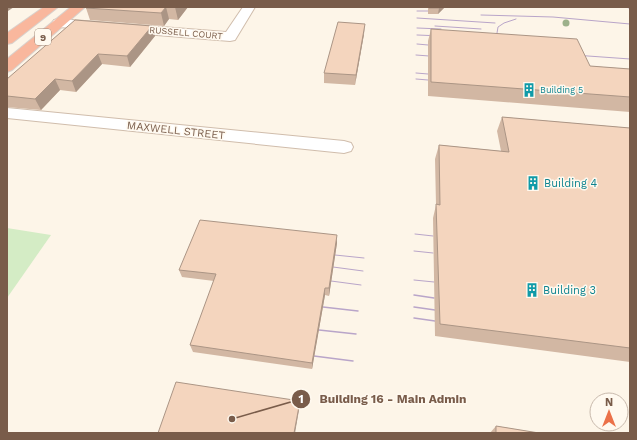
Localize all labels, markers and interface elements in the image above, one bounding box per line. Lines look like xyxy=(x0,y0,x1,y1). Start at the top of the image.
street label: RUSSELL COURT xyxy=(149,25,224,41)
road number: 9 xyxy=(35,29,51,45)
building icon: Building 5 xyxy=(521,82,537,98)
place label: Building 5 xyxy=(540,85,583,95)
street label: MAXWELL STREET xyxy=(126,119,226,142)
building icon: Building 4 xyxy=(525,175,541,191)
place label: Building 4 xyxy=(544,177,597,190)
building icon: Building 3 xyxy=(524,282,540,298)
place label: Building 3 xyxy=(543,284,596,297)
callout: Building 16 - Main Admin xyxy=(291,387,474,411)
text: 1 xyxy=(298,392,304,406)
text: Building 16 - Main Admin xyxy=(320,392,466,406)
north arrow xyxy=(589,392,629,432)
text: N xyxy=(605,396,613,409)

